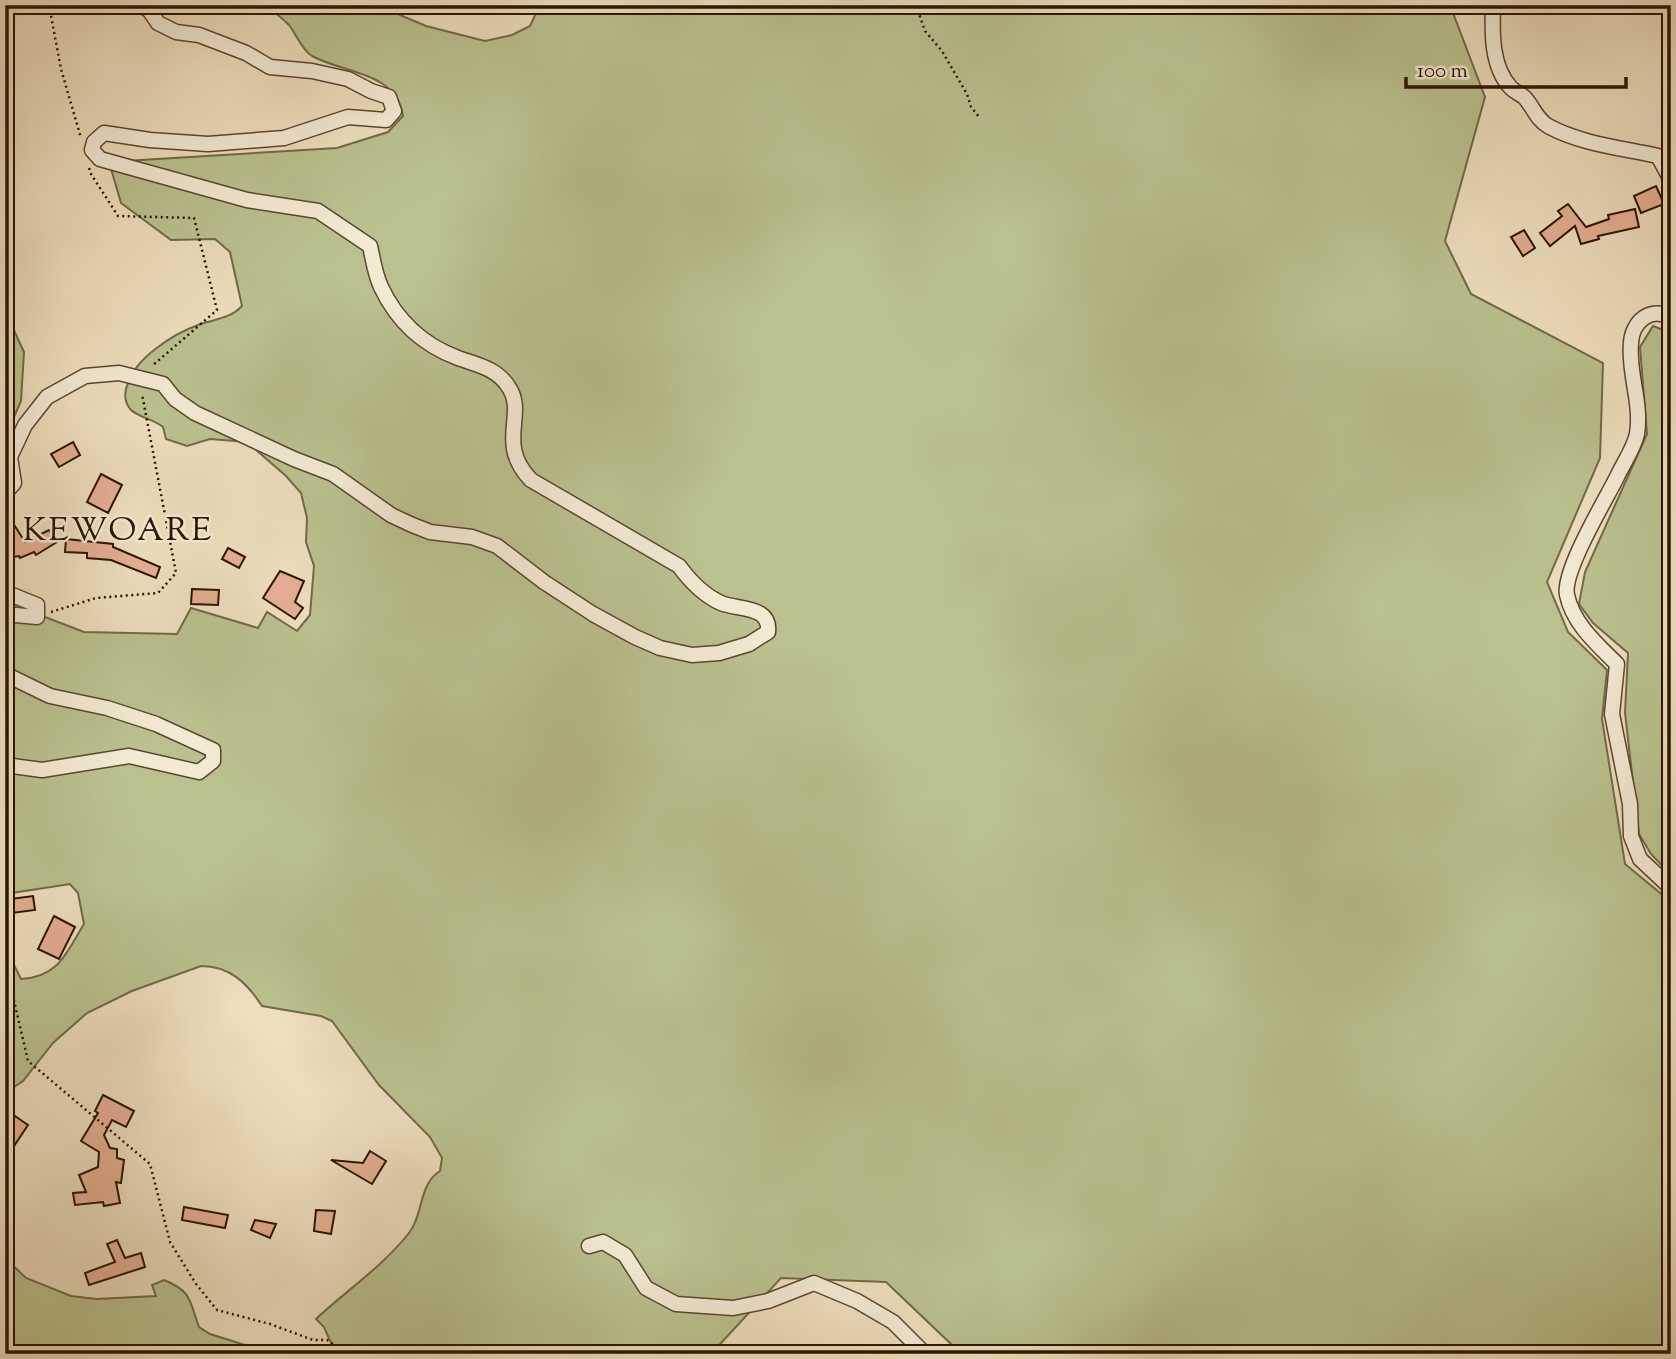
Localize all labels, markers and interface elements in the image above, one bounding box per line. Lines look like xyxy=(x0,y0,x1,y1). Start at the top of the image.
scale bar xyxy=(1406,46,1627,90)
text: 100 m xyxy=(1417,57,1468,87)
district label: KEWOARE xyxy=(23,508,213,556)

